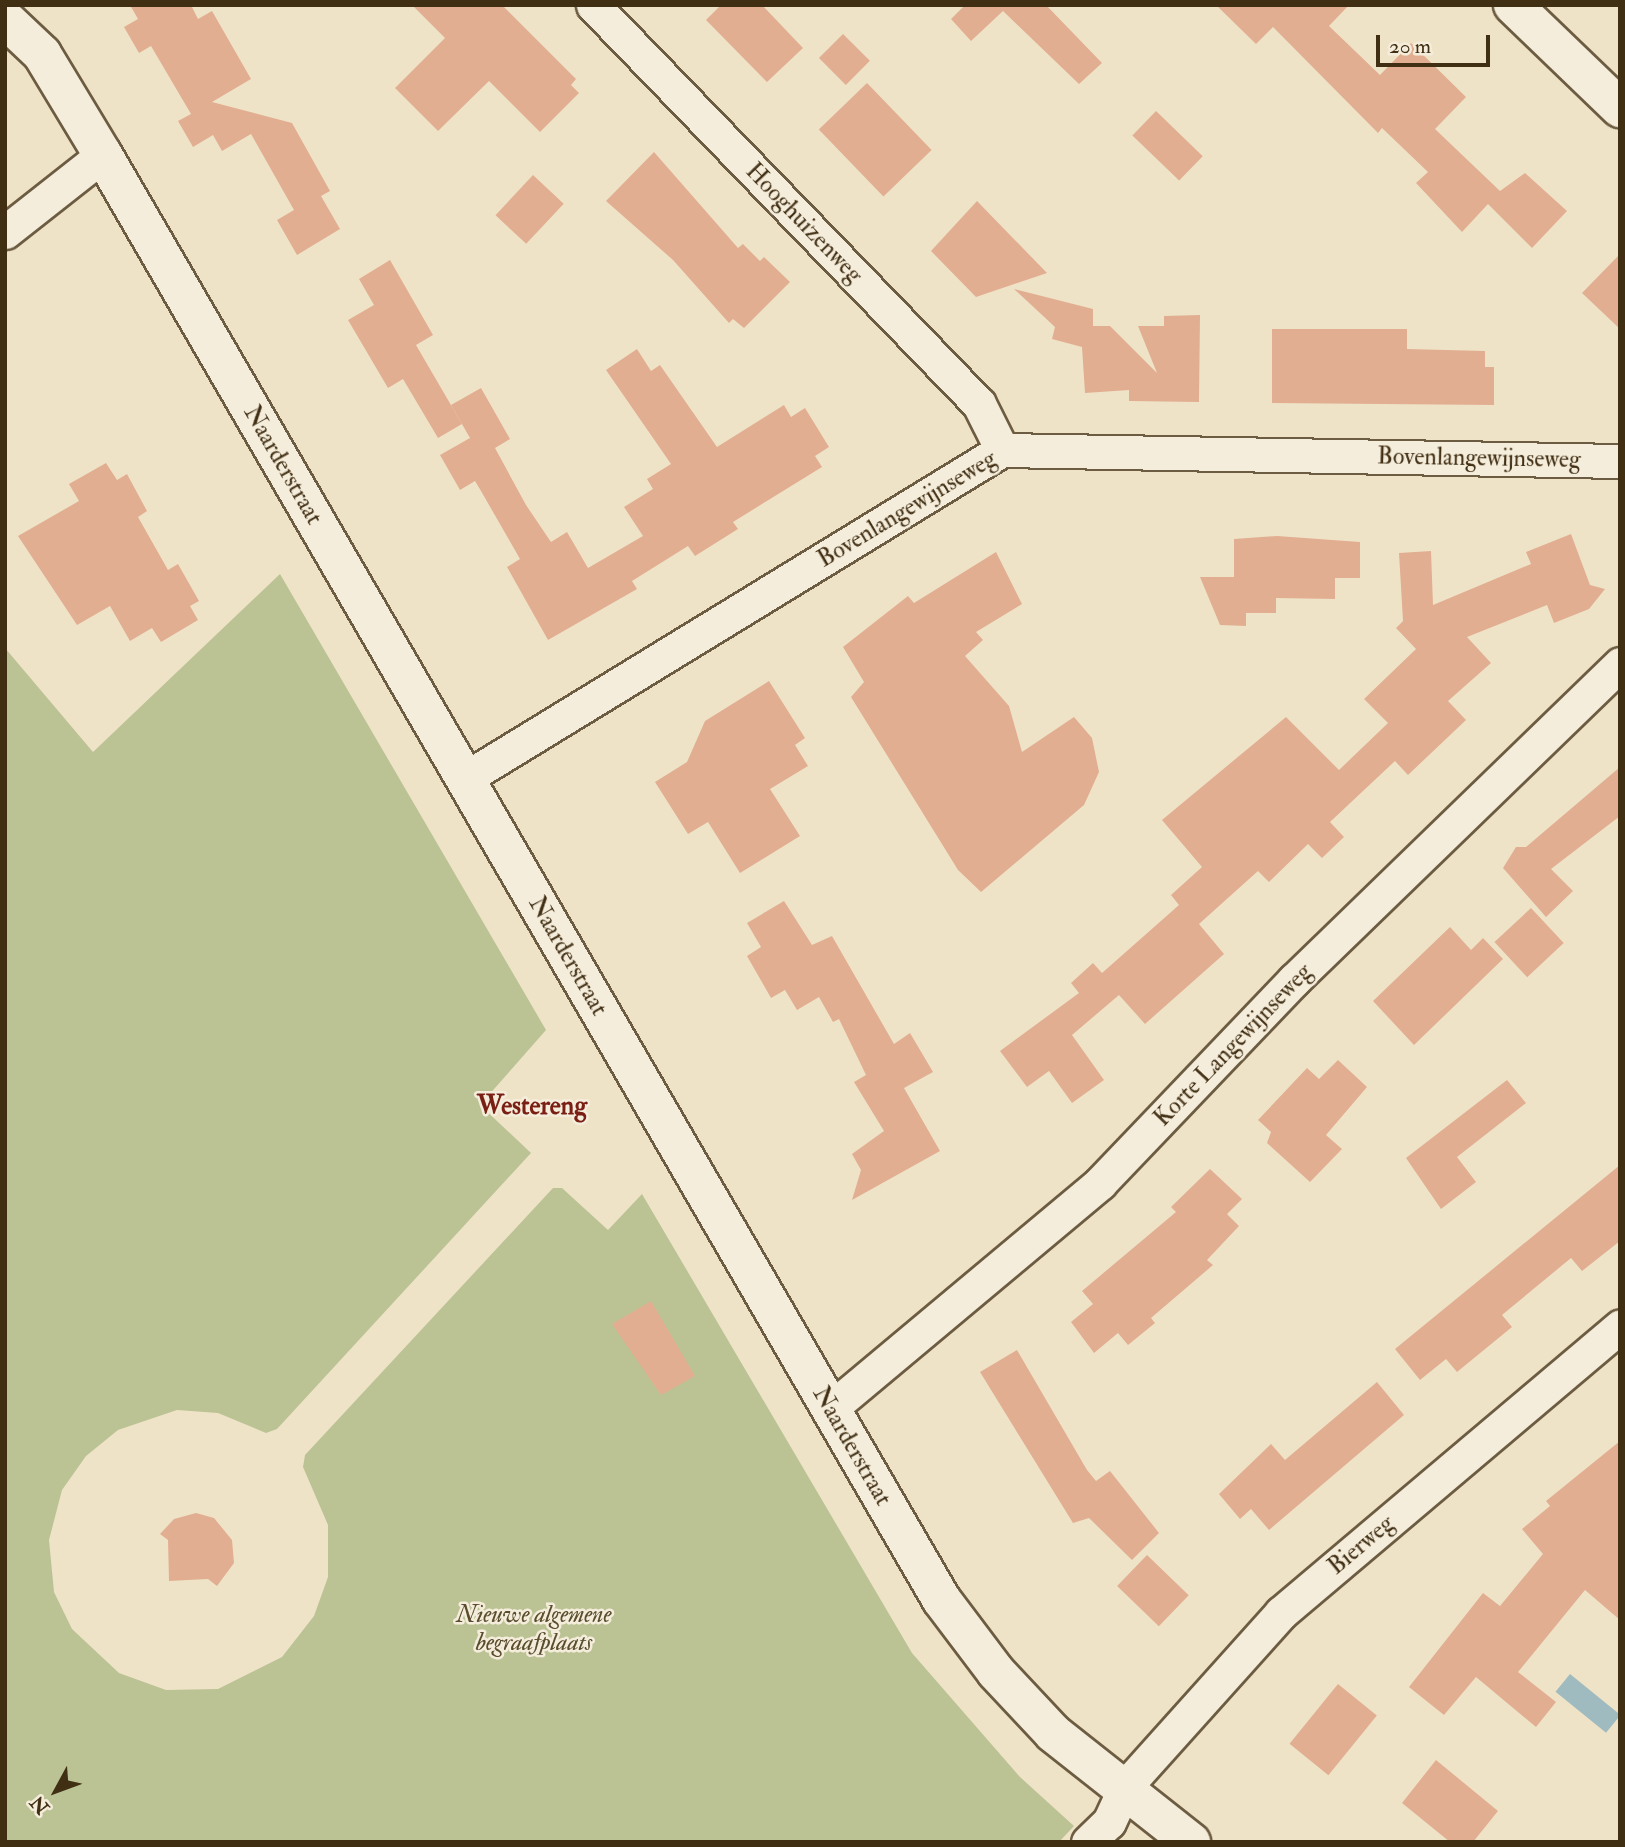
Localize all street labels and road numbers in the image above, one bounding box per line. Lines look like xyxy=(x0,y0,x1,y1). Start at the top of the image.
street label: Hooghuizenweg xyxy=(740,157,868,289)
street label: Naarderstraat xyxy=(237,400,329,530)
street label: Bovenlangewijnseweg xyxy=(1377,442,1581,474)
street label: Bovenlangewijnseweg xyxy=(812,444,1002,574)
street label: Naarderstraat xyxy=(522,891,614,1021)
street label: Korte Langewijnseweg xyxy=(1148,958,1318,1132)
street label: Naarderstraat xyxy=(806,1381,898,1511)
street label: Bierweg xyxy=(1322,1509,1400,1581)

